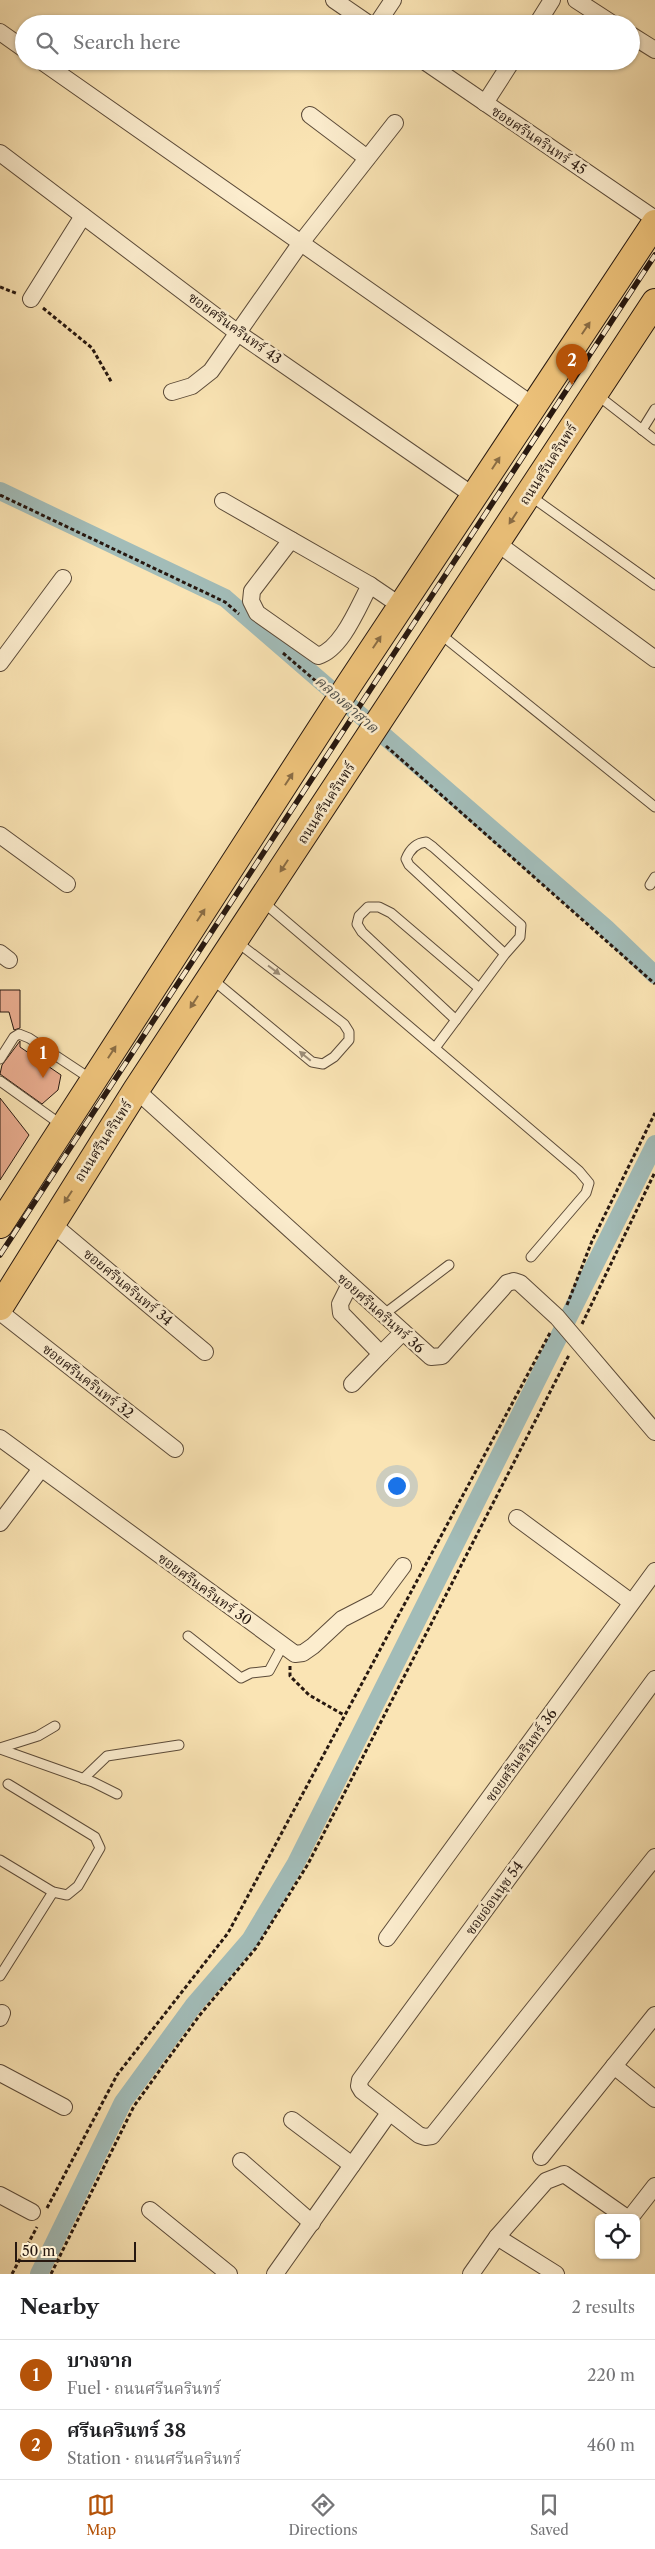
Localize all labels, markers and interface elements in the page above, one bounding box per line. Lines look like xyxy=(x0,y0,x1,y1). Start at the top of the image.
search box xyxy=(15,15,640,70)
icon: search xyxy=(33,29,61,57)
text: Search here xyxy=(73,31,181,54)
street label: ซอยศรีนครินทร์ 45 xyxy=(488,102,590,178)
street label: ซอยศรีนครินทร์ 43 xyxy=(185,288,285,368)
one-way arrow xyxy=(581,321,591,334)
pin: 2 xyxy=(556,344,588,385)
street label: ถนนศรีนครินทร์ xyxy=(515,419,581,508)
one-way arrow xyxy=(491,456,501,470)
one-way arrow xyxy=(508,511,518,525)
one-way arrow xyxy=(372,636,382,649)
water label: คลองตาสาด xyxy=(311,671,383,737)
street label: ถนนศรีนครินทร์ xyxy=(293,758,359,847)
one-way arrow xyxy=(284,772,293,785)
one-way arrow xyxy=(279,859,288,873)
one-way arrow xyxy=(196,908,205,922)
one-way arrow xyxy=(267,965,281,975)
one-way arrow xyxy=(189,995,199,1009)
pin: 1 xyxy=(27,1037,59,1078)
one-way arrow xyxy=(108,1045,117,1058)
one-way arrow xyxy=(299,1051,311,1062)
street label: ถนนศรีนครินทร์ xyxy=(70,1096,136,1185)
one-way arrow xyxy=(63,1190,72,1204)
street label: ซอยศรีนครินทร์ 34 xyxy=(80,1244,176,1330)
street label: ซอยศรีนครินทร์ 36 xyxy=(334,1269,428,1357)
street label: ซอยศรีนครินทร์ 32 xyxy=(39,1340,137,1422)
your location xyxy=(384,1473,410,1499)
street label: ซอยศรีนครินทร์ 30 xyxy=(154,1549,256,1629)
street label: ซอยศรีนครินทร์ 36 xyxy=(481,1705,561,1805)
street label: ซอยอ่อนนุช 54 xyxy=(461,1857,527,1939)
map controls xyxy=(595,2214,640,2259)
button: locate xyxy=(595,2214,640,2259)
scale bar xyxy=(15,2239,136,2262)
text: 50 m xyxy=(22,2242,55,2260)
text: Nearby xyxy=(20,2294,99,2319)
text: 2 results xyxy=(572,2297,635,2317)
text: บางจาก xyxy=(67,2349,133,2372)
text: 1 xyxy=(32,2365,40,2385)
text: 220 m xyxy=(587,2365,635,2385)
text: Fuel · ถนนศรีนครินทร์ xyxy=(67,2378,221,2398)
text: ศรีนครินทร์ 38 xyxy=(67,2419,186,2442)
text: 2 xyxy=(31,2435,41,2455)
text: 460 m xyxy=(587,2435,635,2455)
text: Station · ถนนศรีนครินทร์ xyxy=(67,2448,241,2468)
tab: Map xyxy=(86,2491,116,2539)
tab: Directions xyxy=(288,2491,358,2539)
tab: Saved xyxy=(530,2491,569,2539)

